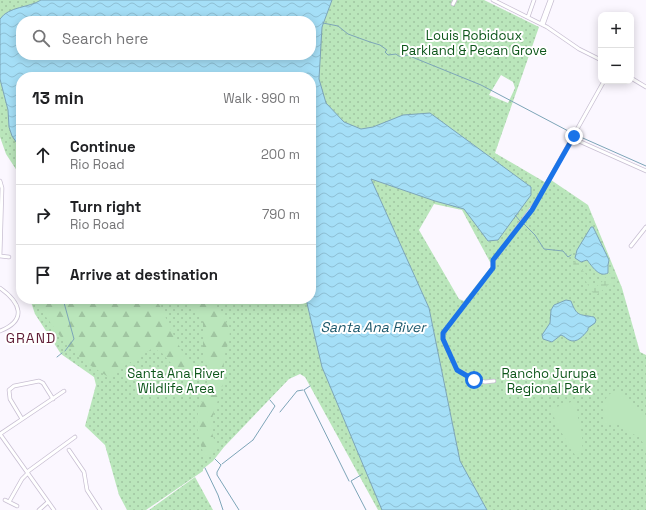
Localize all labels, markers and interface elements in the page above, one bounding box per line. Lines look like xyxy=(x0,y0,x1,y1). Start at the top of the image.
map controls xyxy=(598,12,634,84)
button: + xyxy=(598,12,634,48)
search box xyxy=(16,16,316,60)
icon: search xyxy=(30,27,52,49)
park label: Louis Robidoux Parkland & Pecan Grove xyxy=(401,27,547,59)
text: Search here xyxy=(62,29,148,48)
button: − xyxy=(598,48,634,84)
text: 13 min xyxy=(32,87,84,109)
text: Walk · 990 m xyxy=(223,90,300,107)
route end xyxy=(565,127,583,145)
text: Continue xyxy=(70,137,136,156)
icon: ahead xyxy=(32,144,54,166)
text: 200 m xyxy=(261,146,300,163)
text: Rio Road xyxy=(70,156,125,173)
text: Turn right xyxy=(70,197,141,216)
icon: right xyxy=(32,204,54,226)
text: 790 m xyxy=(262,206,300,223)
text: Rio Road xyxy=(70,216,125,233)
icon: arrive xyxy=(32,264,54,286)
text: Arrive at destination xyxy=(70,265,218,284)
water label: Santa Ana River xyxy=(320,318,427,336)
district label: GRAND xyxy=(6,329,56,347)
park label: Santa Ana River Wildlife Area xyxy=(127,365,225,397)
park label: Rancho Jurupa Regional Park xyxy=(502,365,597,397)
route start xyxy=(465,371,483,389)

